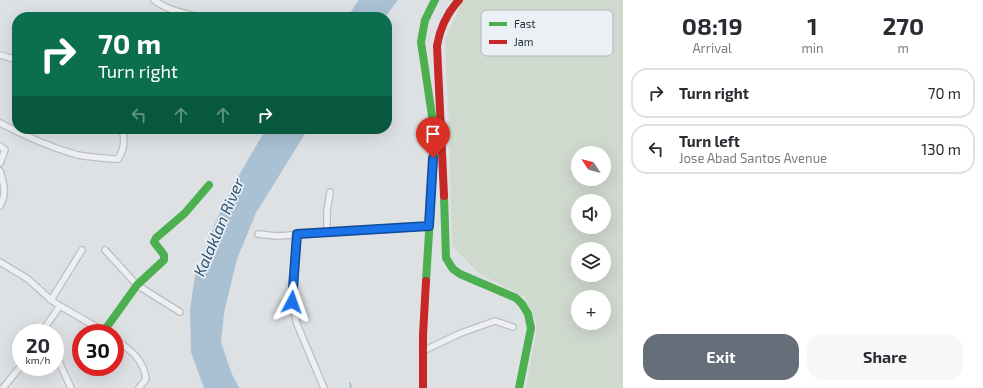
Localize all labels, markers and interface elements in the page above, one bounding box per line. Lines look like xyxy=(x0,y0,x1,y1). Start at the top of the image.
legend xyxy=(481,10,613,56)
text: 08:19 xyxy=(682,11,743,40)
text: 1 xyxy=(807,11,818,40)
text: 270 xyxy=(882,11,924,40)
text: Fast xyxy=(514,17,536,30)
text: 70 m xyxy=(98,26,161,60)
icon: right xyxy=(32,28,84,80)
text: Jam xyxy=(514,35,533,48)
text: Arrival xyxy=(692,40,732,56)
text: min xyxy=(801,40,824,56)
text: m xyxy=(898,40,909,56)
text: Turn right xyxy=(98,60,178,82)
icon: right xyxy=(645,82,667,104)
text: Turn right xyxy=(679,84,749,102)
text: 70 m xyxy=(928,84,961,102)
icon: left xyxy=(128,104,150,126)
icon: ahead xyxy=(170,104,192,126)
icon: ahead xyxy=(212,104,234,126)
icon: right xyxy=(254,104,276,126)
pin xyxy=(416,117,450,158)
icon: arrive xyxy=(422,123,444,145)
text: Turn left xyxy=(679,132,740,150)
icon: left xyxy=(645,138,667,160)
text: 130 m xyxy=(921,140,961,158)
north arrow xyxy=(571,146,611,186)
map controls xyxy=(571,146,611,330)
text: Jose Abad Santos Avenue xyxy=(679,150,827,166)
water label: Kalaklan River xyxy=(189,175,247,279)
button: sound xyxy=(571,194,611,234)
button: layers xyxy=(571,242,611,282)
position arrow xyxy=(271,281,313,323)
button: + xyxy=(571,290,611,330)
speed limit sign: 30 xyxy=(72,324,124,376)
text: 20 xyxy=(26,333,50,357)
button: Exit xyxy=(643,334,799,380)
button: Share xyxy=(807,334,963,380)
text: km/h xyxy=(26,354,50,366)

